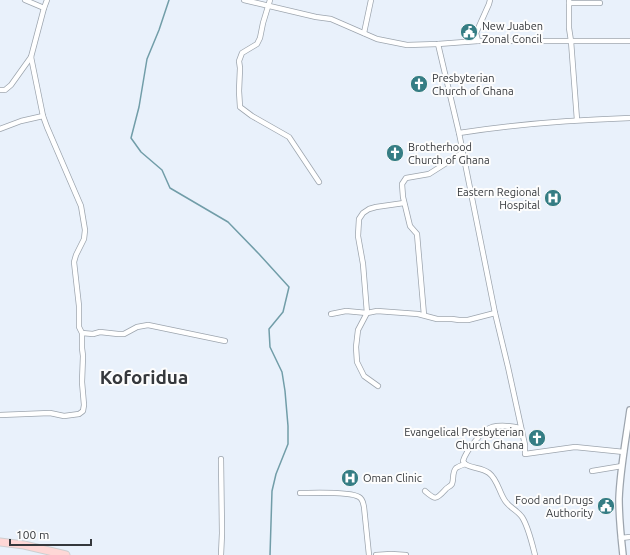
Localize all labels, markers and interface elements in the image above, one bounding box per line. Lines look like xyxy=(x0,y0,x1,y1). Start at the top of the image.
place label: New Juaben Zonal Concil xyxy=(482,20,543,45)
public building icon: New Juaben Zonal Concil xyxy=(459,22,479,42)
place label: Presbyterian Church of Ghana xyxy=(432,72,514,97)
church icon: Presbyterian Church of Ghana xyxy=(409,74,429,94)
place label: Brotherhood Church of Ghana xyxy=(408,141,490,166)
church icon: Brotherhood Church of Ghana xyxy=(385,143,405,163)
place label: Eastern Regional Hospital xyxy=(457,186,540,211)
hospital icon: Eastern Regional Hospital xyxy=(543,188,563,208)
district label: Koforidua xyxy=(100,366,188,388)
place label: Evangelical Presbyterian Church Ghana xyxy=(404,426,524,451)
church icon: Evangelical Presbyterian Church Ghana xyxy=(527,428,547,448)
hospital icon: Oman Clinic xyxy=(340,468,360,488)
place label: Oman Clinic xyxy=(363,472,422,484)
place label: Food and Drugs Authority xyxy=(515,494,594,519)
public building icon: Food and Drugs Authority xyxy=(596,496,616,516)
scale bar xyxy=(10,521,91,547)
text: 100 m xyxy=(16,528,49,541)

